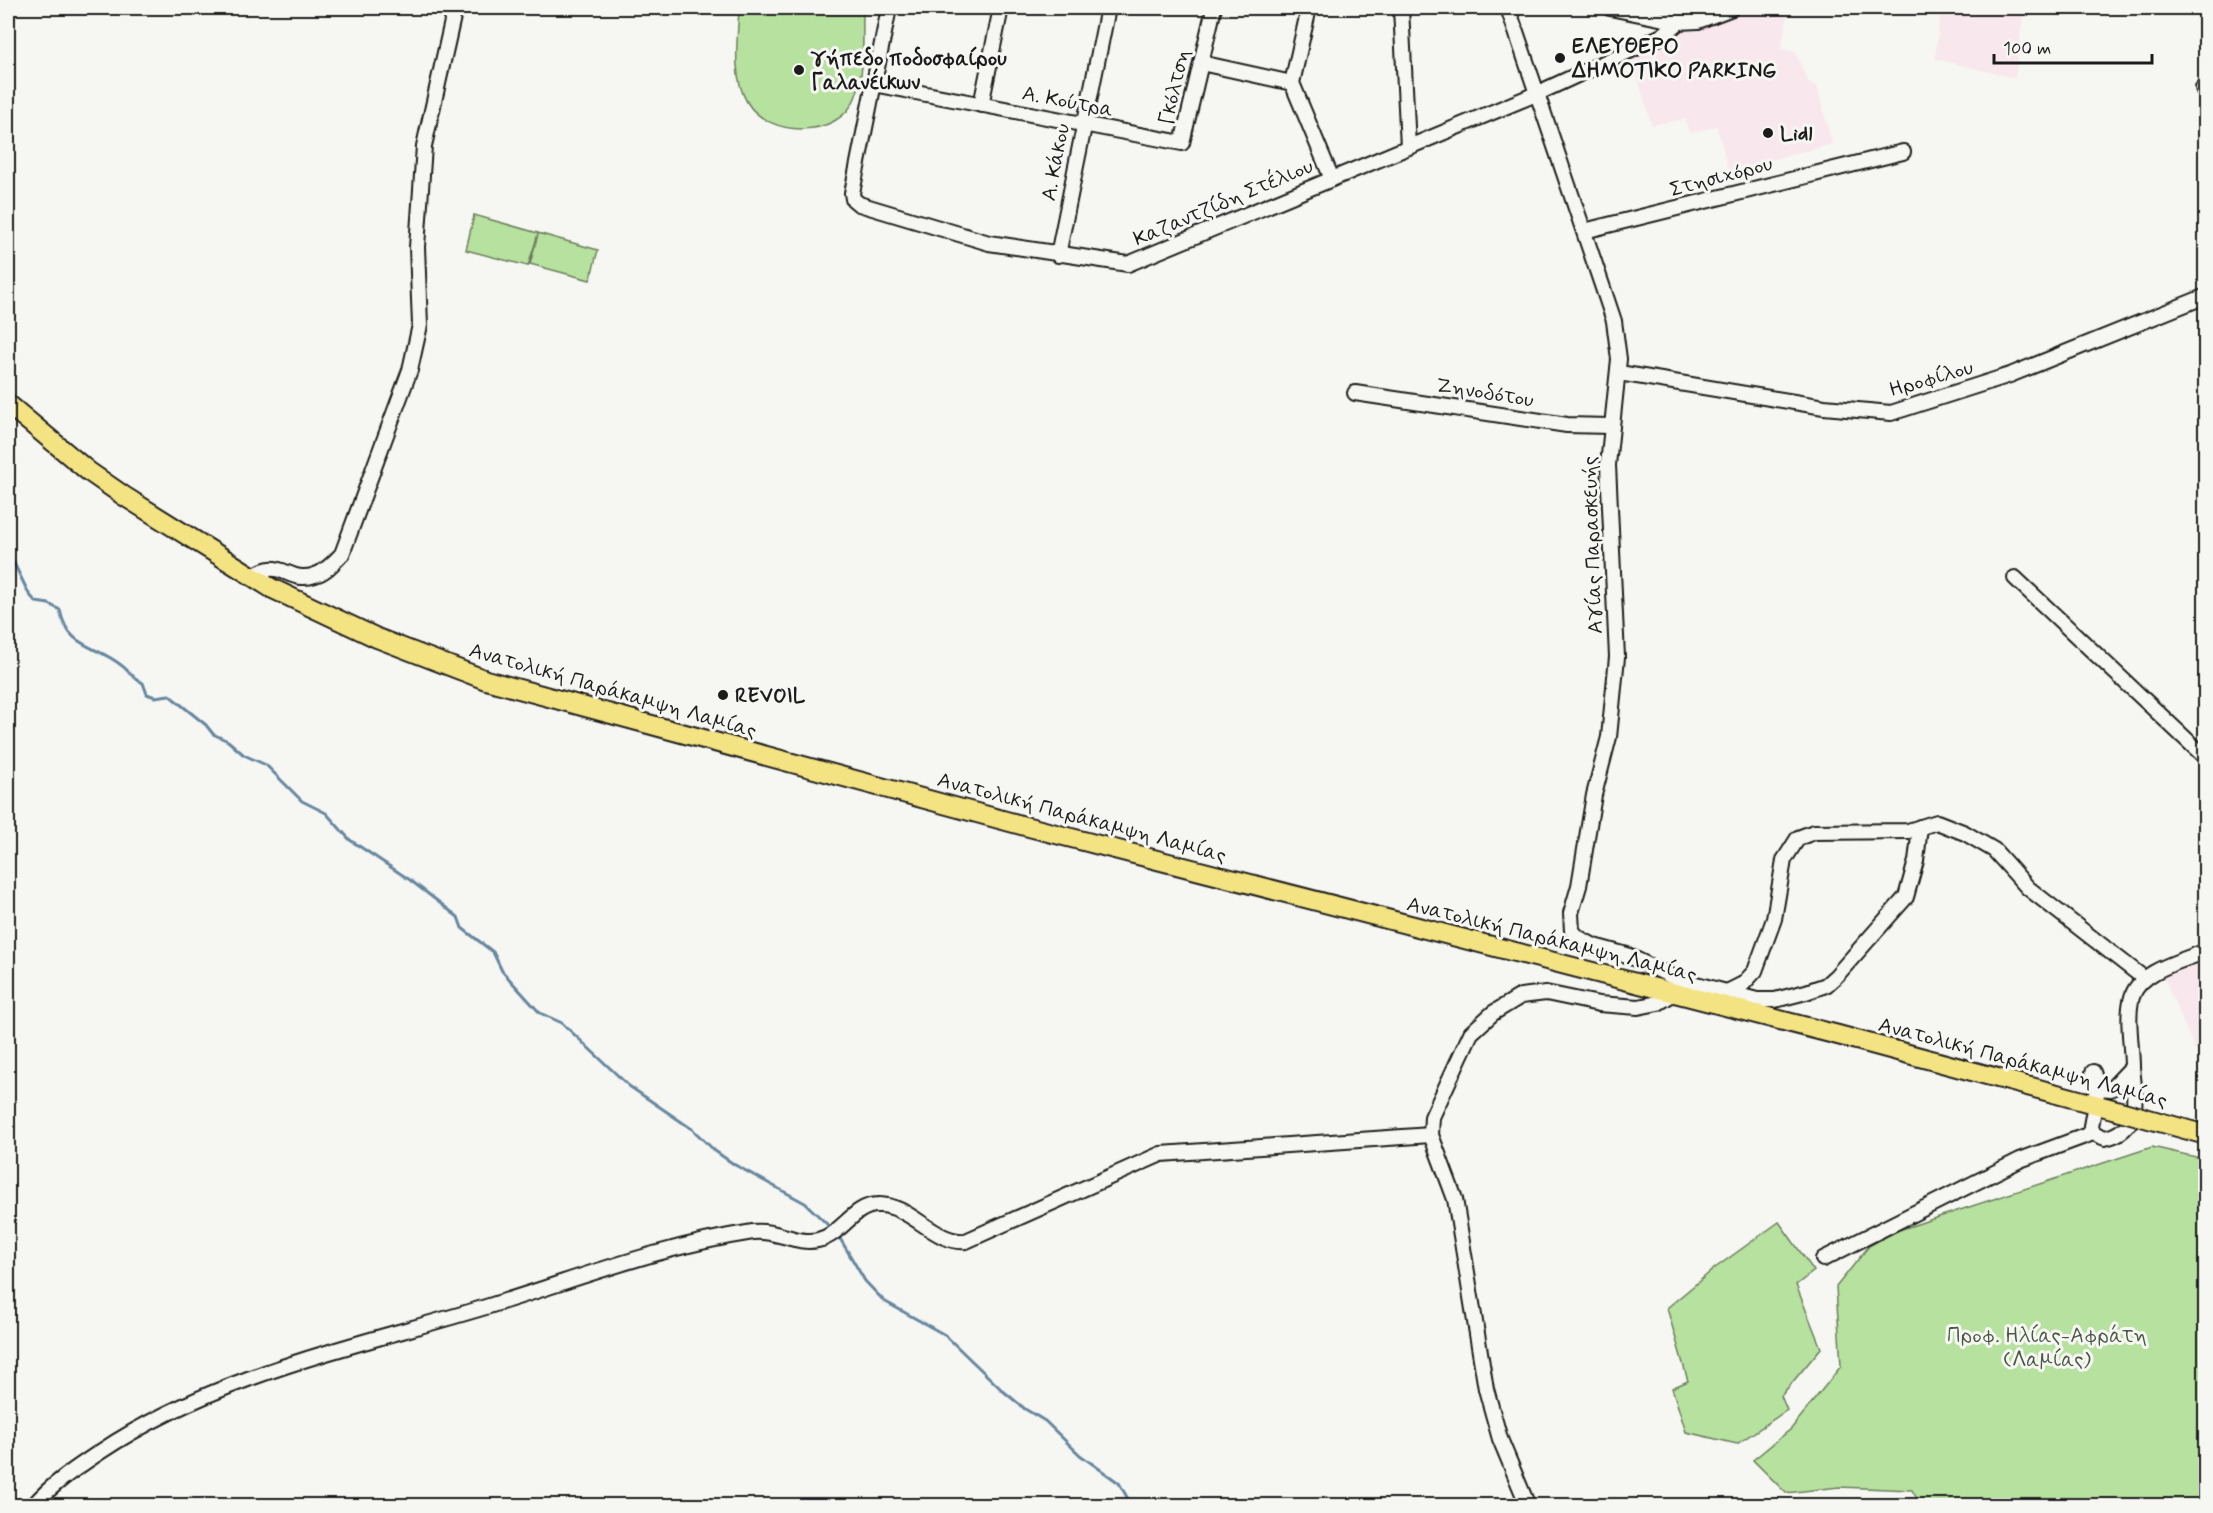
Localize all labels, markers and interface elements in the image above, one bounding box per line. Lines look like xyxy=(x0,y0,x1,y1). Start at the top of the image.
scale bar xyxy=(1994,27,2152,65)
place label: ΕΛΕΥΘΕΡΟ ΔΗΜΟΤΙΚΟ PARKING xyxy=(1571,33,1776,85)
text: 100 m xyxy=(2003,37,2051,61)
place label: γήπεδο ποδοσφαίρου Γαλανέικων xyxy=(810,45,1007,97)
street label: Γκόλτση xyxy=(1153,47,1197,128)
marker: ΕΛΕΥΘΕΡΟ ΔΗΜΟΤΙΚΟ PARKING xyxy=(1553,51,1567,65)
marker: γήπεδο ποδοσφαίρου Γαλανέικων xyxy=(792,63,806,77)
street label: Α. Κούτρα xyxy=(1020,79,1116,125)
place label: Lidl xyxy=(1780,120,1812,148)
street label: Α. Κάκου xyxy=(1035,121,1077,203)
marker: Lidl xyxy=(1761,126,1775,140)
street label: Στησιχόρου xyxy=(1667,150,1776,204)
street label: Καζαντζίδη Στέλιου xyxy=(1129,151,1317,253)
street label: Ηροφίλου xyxy=(1886,354,1977,404)
street label: Ζηνοδότου xyxy=(1434,371,1536,415)
street label: Αγίας Παρασκευής xyxy=(1576,456,1610,634)
street label: Ανατολική Παράκαμψη Λαμίας xyxy=(466,636,760,745)
place label: REVOIL xyxy=(735,682,806,710)
marker: REVOIL xyxy=(716,688,730,702)
street label: Ανατολική Παράκαμψη Λαμίας xyxy=(934,766,1229,870)
street label: Ανατολική Παράκαμψη Λαμίας xyxy=(1404,890,1700,990)
street label: Ανατολική Παράκαμψη Λαμίας xyxy=(1875,1011,2170,1115)
park label: Προφ. Ηλίας-Αφράτη (Λαμίας) xyxy=(1947,1322,2147,1374)

